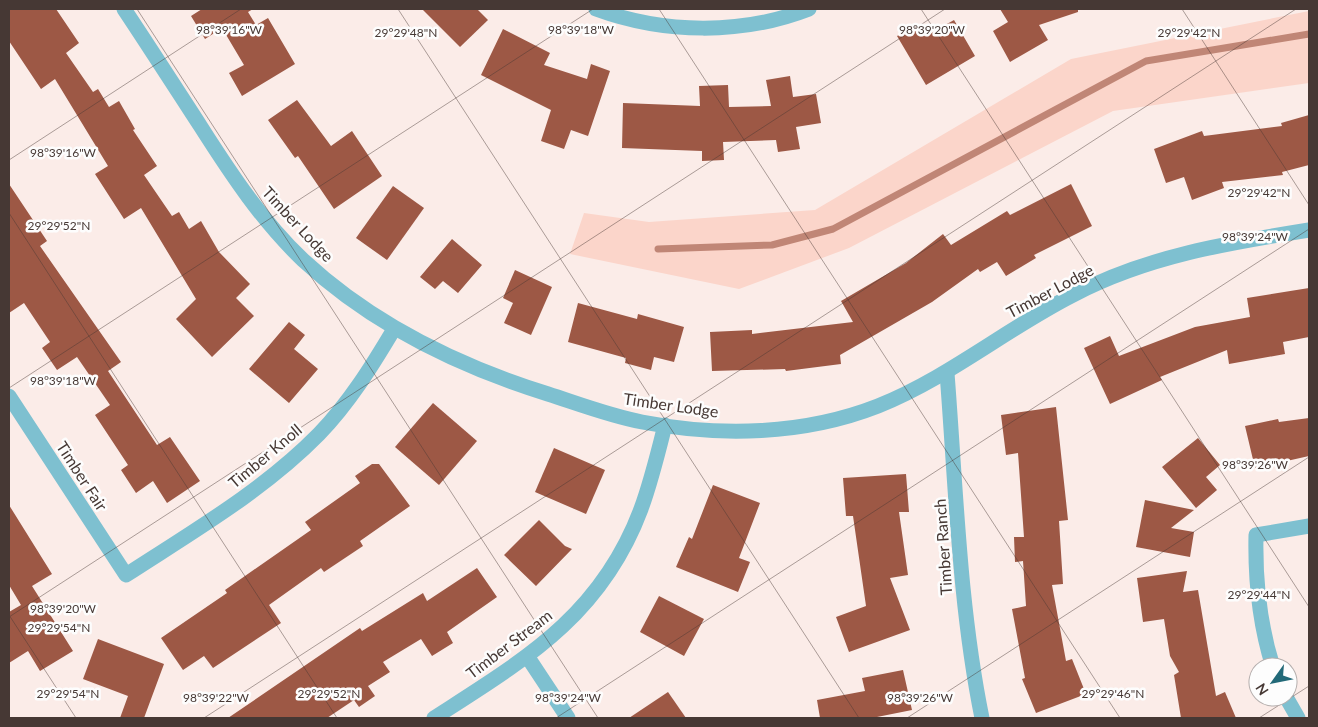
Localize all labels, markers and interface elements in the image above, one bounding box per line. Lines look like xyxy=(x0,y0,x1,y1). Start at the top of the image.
text: 98°39'16"W xyxy=(196,22,263,37)
text: 98°39'18"W xyxy=(548,22,615,37)
text: 98°39'20"W xyxy=(899,22,966,37)
text: 29°29'48"N xyxy=(375,25,437,40)
text: 29°29'42"N xyxy=(1158,25,1220,40)
text: 98°39'16"W xyxy=(30,145,97,160)
street label: Timber Lodge xyxy=(259,182,338,265)
text: 29°29'42"N xyxy=(1228,185,1290,200)
text: 29°29'52"N xyxy=(28,218,90,233)
text: 98°39'24"W xyxy=(1222,229,1289,244)
street label: Timber Lodge xyxy=(1003,260,1096,321)
text: 98°39'18"W xyxy=(30,373,97,388)
street label: Timber Lodge xyxy=(622,388,720,421)
street label: Timber Knoll xyxy=(224,420,305,492)
street label: Timber Fair xyxy=(53,437,112,514)
text: 98°39'26"W xyxy=(1222,457,1289,472)
street label: Timber Ranch xyxy=(930,498,955,596)
text: 29°29'44"N xyxy=(1228,587,1290,602)
text: 98°39'20"W xyxy=(30,601,97,616)
street label: Timber Stream xyxy=(462,605,555,682)
text: 29°29'54"N xyxy=(28,620,90,635)
north arrow xyxy=(1248,657,1298,707)
text: N xyxy=(1252,680,1272,699)
text: 29°29'54"N xyxy=(37,686,99,701)
text: 29°29'52"N xyxy=(298,686,360,701)
text: 29°29'46"N xyxy=(1082,686,1144,701)
text: 98°39'22"W xyxy=(183,690,250,705)
text: 98°39'24"W xyxy=(535,690,602,705)
text: 98°39'26"W xyxy=(887,690,954,705)

